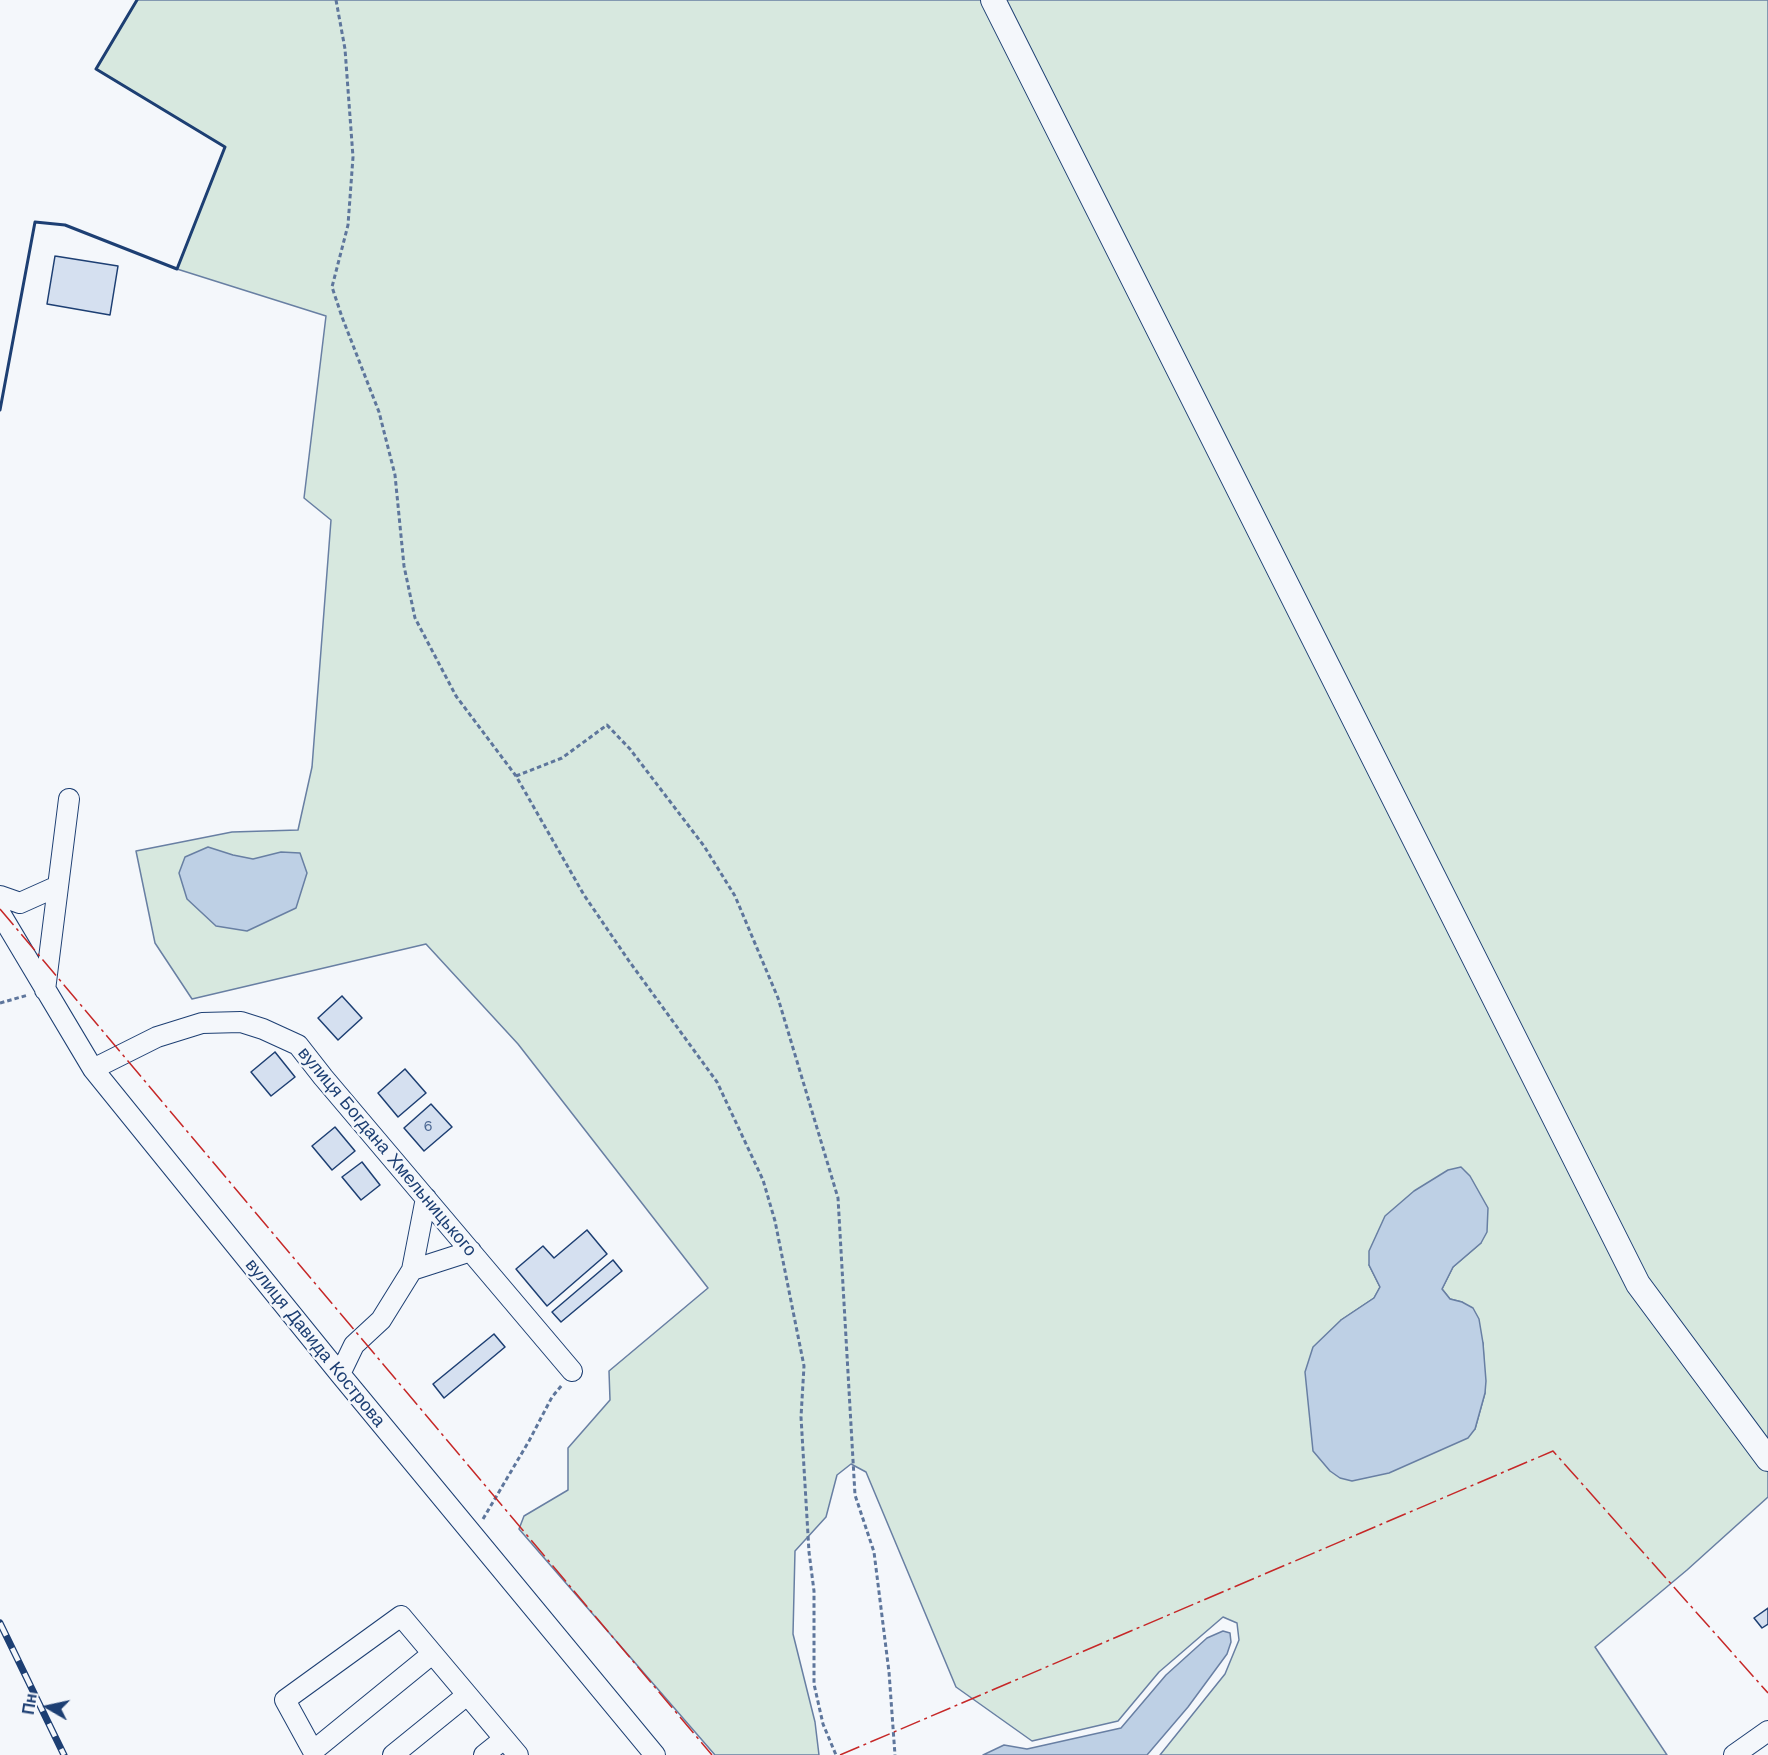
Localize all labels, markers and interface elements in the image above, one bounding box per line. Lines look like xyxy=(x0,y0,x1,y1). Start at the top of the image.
street label: вулиця Богдана Хмельницького xyxy=(293,1043,481,1261)
house number: 6 xyxy=(423,1118,433,1136)
street label: вулиця Давида Кострова xyxy=(240,1255,390,1431)
north arrow xyxy=(18,1677,78,1737)
text: Пн xyxy=(19,1692,41,1716)

